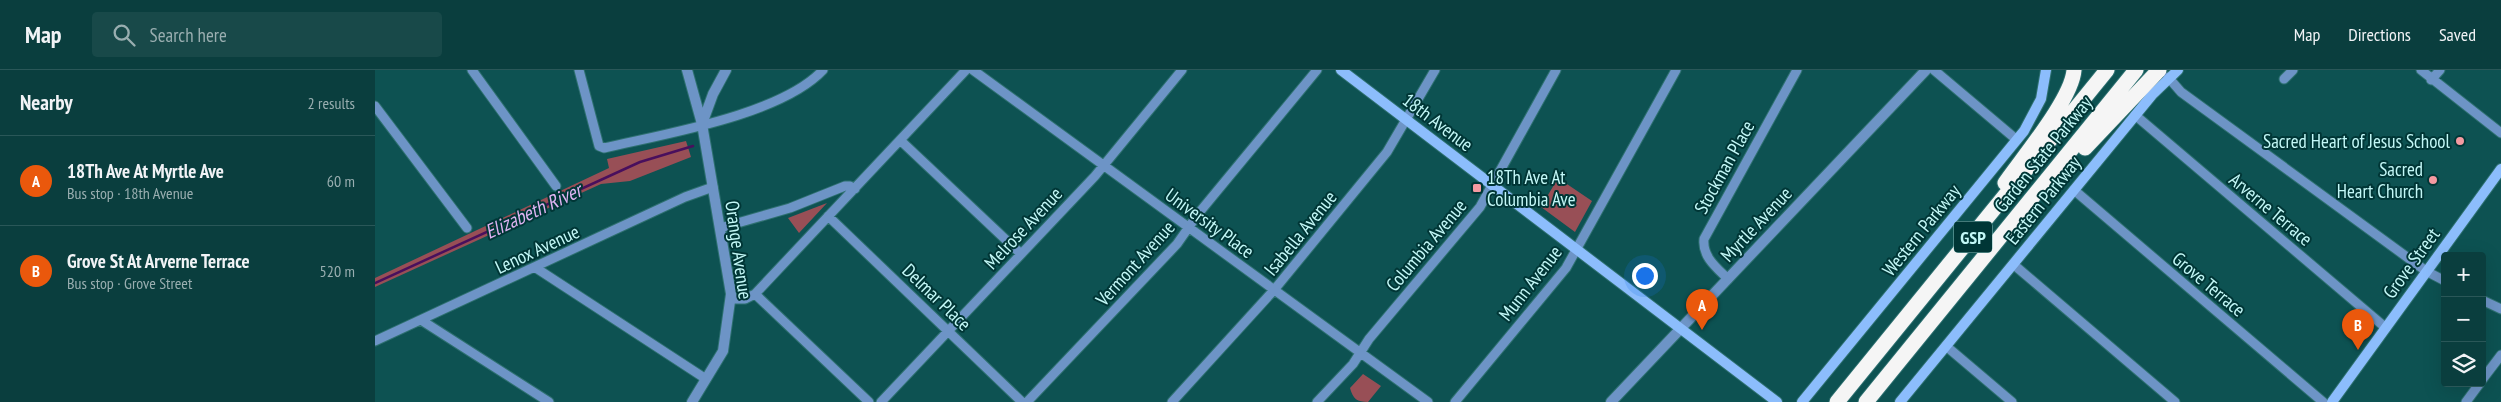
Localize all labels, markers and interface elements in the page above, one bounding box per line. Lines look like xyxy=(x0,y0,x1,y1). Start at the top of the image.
search box xyxy=(92,12,442,57)
text: Map xyxy=(25,19,62,50)
icon: search xyxy=(110,21,138,49)
text: Search here xyxy=(150,23,227,47)
text: Map xyxy=(2294,23,2320,46)
text: Directions xyxy=(2348,23,2411,46)
text: Saved xyxy=(2439,23,2476,46)
street label: 18th Avenue xyxy=(1398,88,1478,156)
text: Nearby xyxy=(20,89,73,116)
street label: Garden State Parkway xyxy=(1989,90,2098,217)
text: 2 results xyxy=(308,93,355,113)
street label: Stockman Place xyxy=(1689,116,1759,218)
place label: Sacred Heart of Jesus School xyxy=(2263,129,2451,153)
marker: Sacred Heart of Jesus School xyxy=(2454,135,2466,147)
street label: Eastern Parkway xyxy=(2000,150,2086,249)
place label: Sacred Heart Church xyxy=(2337,157,2423,203)
text: 18Th Ave At Myrtle Ave xyxy=(67,159,224,183)
place label: 18Th Ave At Columbia Ave xyxy=(1487,165,1576,211)
street label: Arverne Terrace xyxy=(2225,167,2318,251)
text: A xyxy=(32,171,40,191)
text: 60 m xyxy=(327,171,355,191)
marker: Sacred Heart Church xyxy=(2427,174,2439,186)
water label: Elizabeth River xyxy=(481,176,588,245)
street label: Western Parkway xyxy=(1877,179,1966,281)
street label: Myrtle Avenue xyxy=(1715,181,1797,267)
street label: Melrose Avenue xyxy=(979,182,1067,274)
marker: 18Th Ave At Columbia Ave xyxy=(1471,182,1483,194)
text: Bus stop · 18th Avenue xyxy=(67,183,193,203)
street label: University Place xyxy=(1161,183,1259,263)
street label: Isabella Avenue xyxy=(1258,185,1342,280)
street label: Columbia Avenue xyxy=(1381,194,1472,296)
street label: Orange Avenue xyxy=(720,199,758,301)
street label: Vermont Avenue xyxy=(1090,215,1180,311)
street label: Lenox Avenue xyxy=(491,219,583,279)
road number: GSP xyxy=(1954,222,1992,252)
street label: Grove Street xyxy=(2377,222,2445,303)
street label: Munn Avenue xyxy=(1493,241,1567,325)
street label: Grove Terrace xyxy=(2168,247,2251,322)
text: Grove St At Arverne Terrace xyxy=(67,249,250,273)
map controls xyxy=(2441,252,2486,387)
button: + xyxy=(2441,252,2486,297)
street label: Delmar Place xyxy=(898,258,976,336)
text: B xyxy=(32,261,40,281)
text: 520 m xyxy=(320,261,355,281)
your location xyxy=(1632,263,1658,289)
text: Bus stop · Grove Street xyxy=(67,273,192,293)
pin: A xyxy=(1686,289,1718,330)
button: − xyxy=(2441,297,2486,342)
pin: B xyxy=(2342,309,2374,350)
button: layers xyxy=(2441,342,2486,387)

